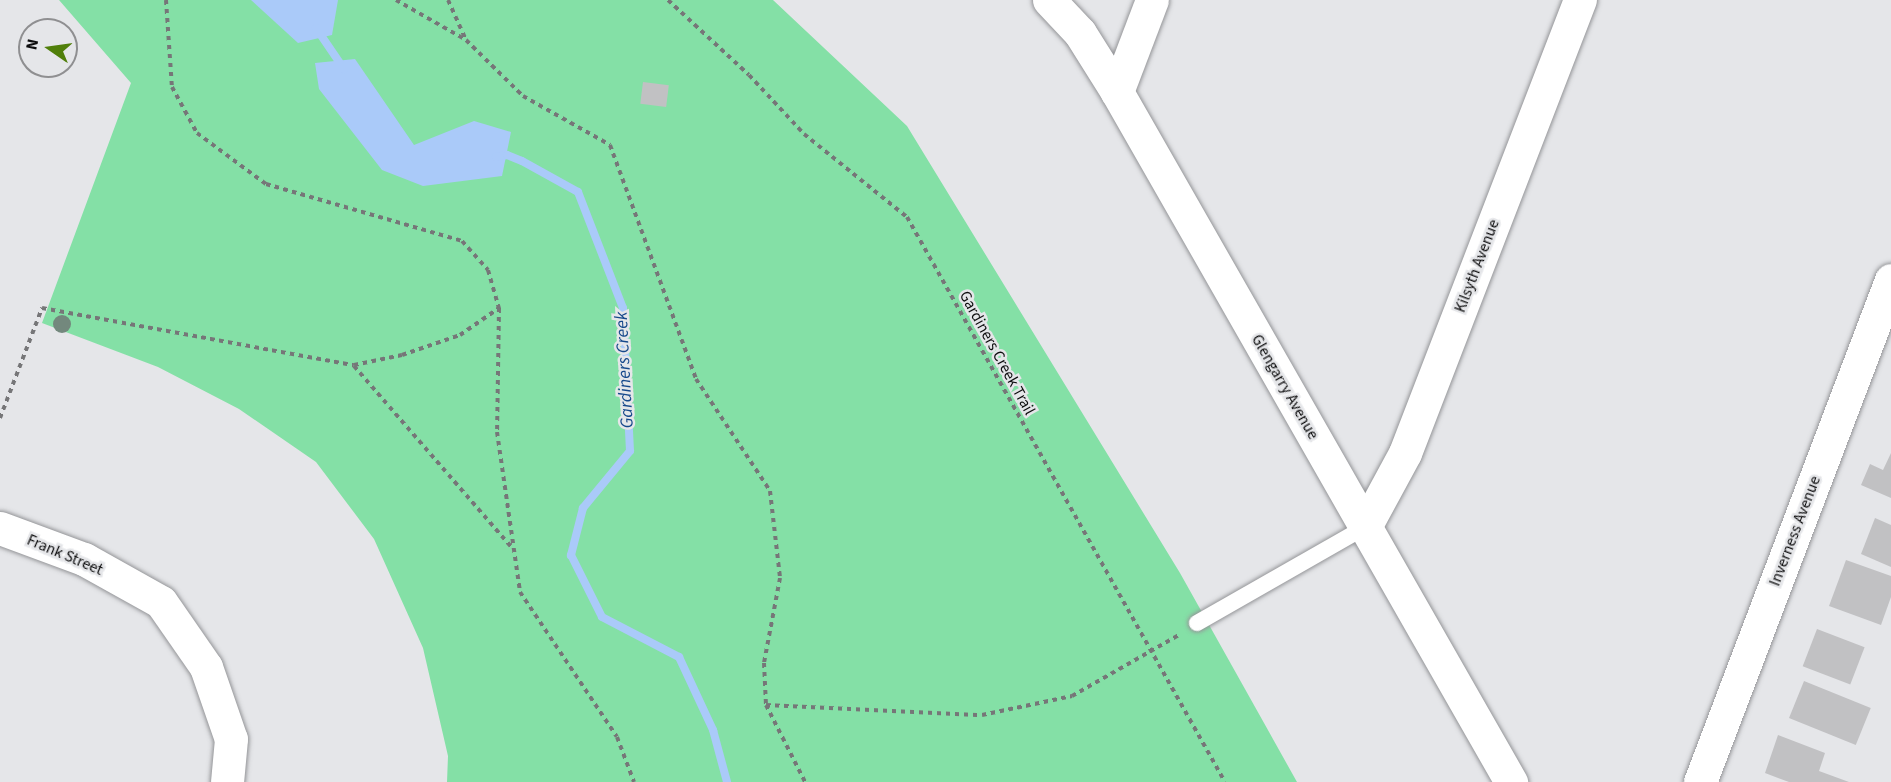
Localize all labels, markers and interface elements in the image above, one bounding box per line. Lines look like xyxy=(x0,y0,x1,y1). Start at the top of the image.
north arrow xyxy=(18,18,78,78)
text: N xyxy=(20,37,44,52)
street label: Kilsyth Avenue xyxy=(1450,217,1504,315)
street label: Gardiners Creek Trail xyxy=(955,288,1039,418)
water label: Gardiners Creek xyxy=(611,311,639,429)
street label: Glengarry Avenue xyxy=(1247,331,1323,443)
street label: Inverness Avenue xyxy=(1765,473,1825,589)
street label: Frank Street xyxy=(24,530,106,580)

